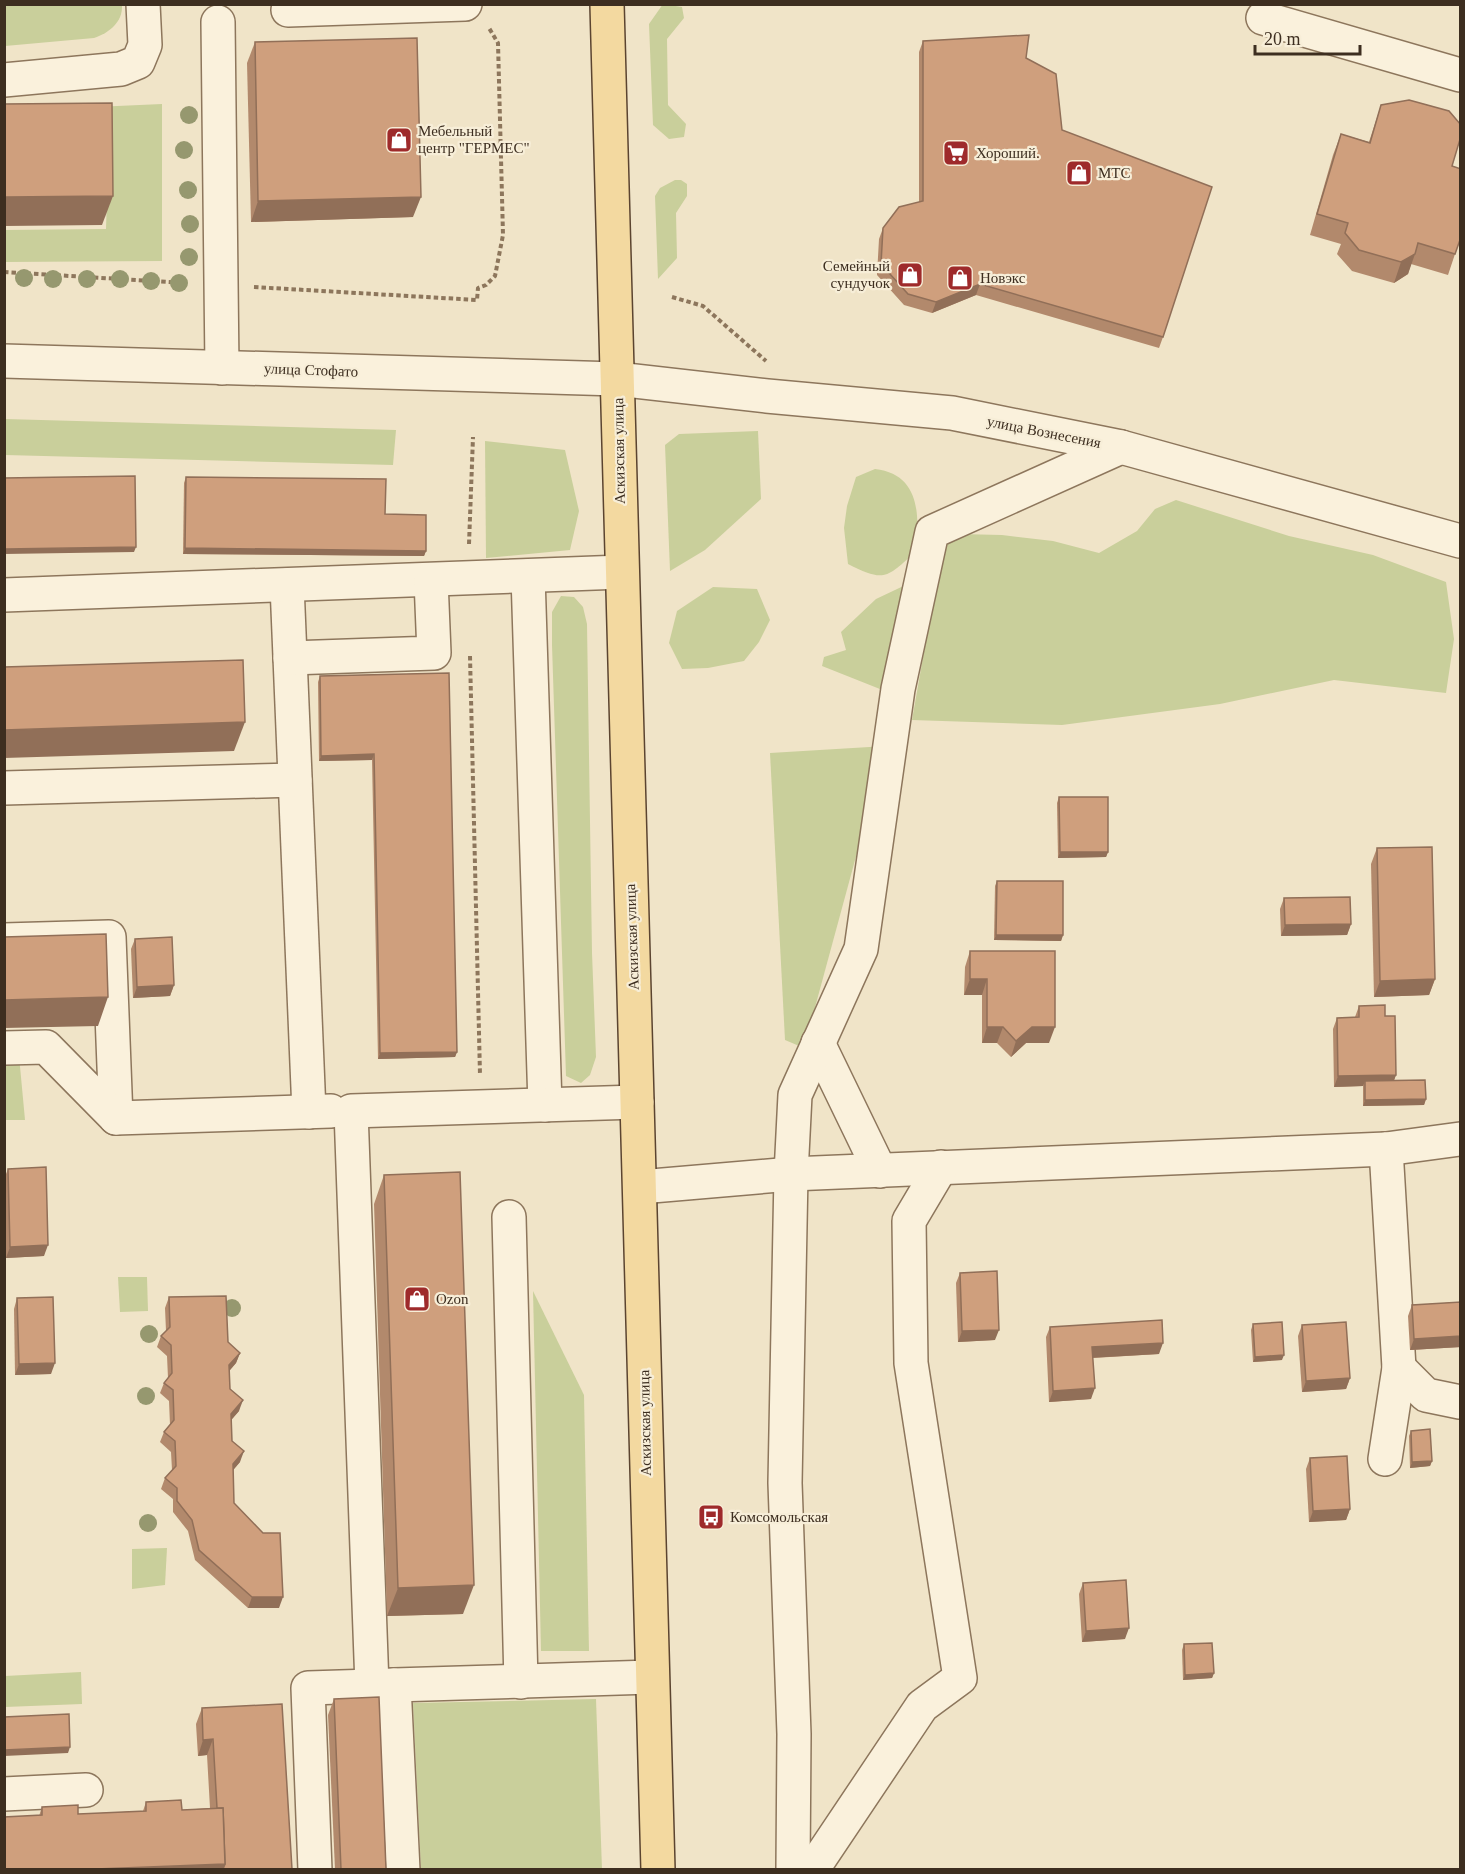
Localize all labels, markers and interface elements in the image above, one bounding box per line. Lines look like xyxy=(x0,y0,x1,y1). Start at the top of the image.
scale bar xyxy=(1255,18,1360,56)
text: 20 m xyxy=(1264,29,1301,49)
place label: Мебельный центр "ГЕРМЕС" xyxy=(418,123,530,156)
shop icon: Мебельный центр "ГЕРМЕС" xyxy=(384,125,414,155)
supermarket icon: Хороший. xyxy=(941,138,971,168)
place label: Хороший. xyxy=(976,145,1040,161)
shop icon: МТС xyxy=(1064,158,1094,188)
place label: МТС xyxy=(1098,165,1131,181)
place label: Семейный сундучок xyxy=(823,258,891,291)
shop icon: Семейный сундучок xyxy=(895,260,925,290)
shop icon: Новэкс xyxy=(945,263,975,293)
place label: Новэкс xyxy=(980,270,1026,286)
street label: улица Стофато xyxy=(264,360,358,380)
street label: Аскизская улица xyxy=(610,397,628,504)
street label: улица Вознесения xyxy=(986,413,1102,451)
street label: Аскизская улица xyxy=(622,883,642,990)
shop icon: Ozon xyxy=(402,1284,432,1314)
place label: Ozon xyxy=(436,1291,469,1307)
street label: Аскизская улица xyxy=(636,1369,654,1476)
bus stop icon: Комсомольская xyxy=(696,1502,726,1532)
place label: Комсомольская xyxy=(730,1509,828,1525)

